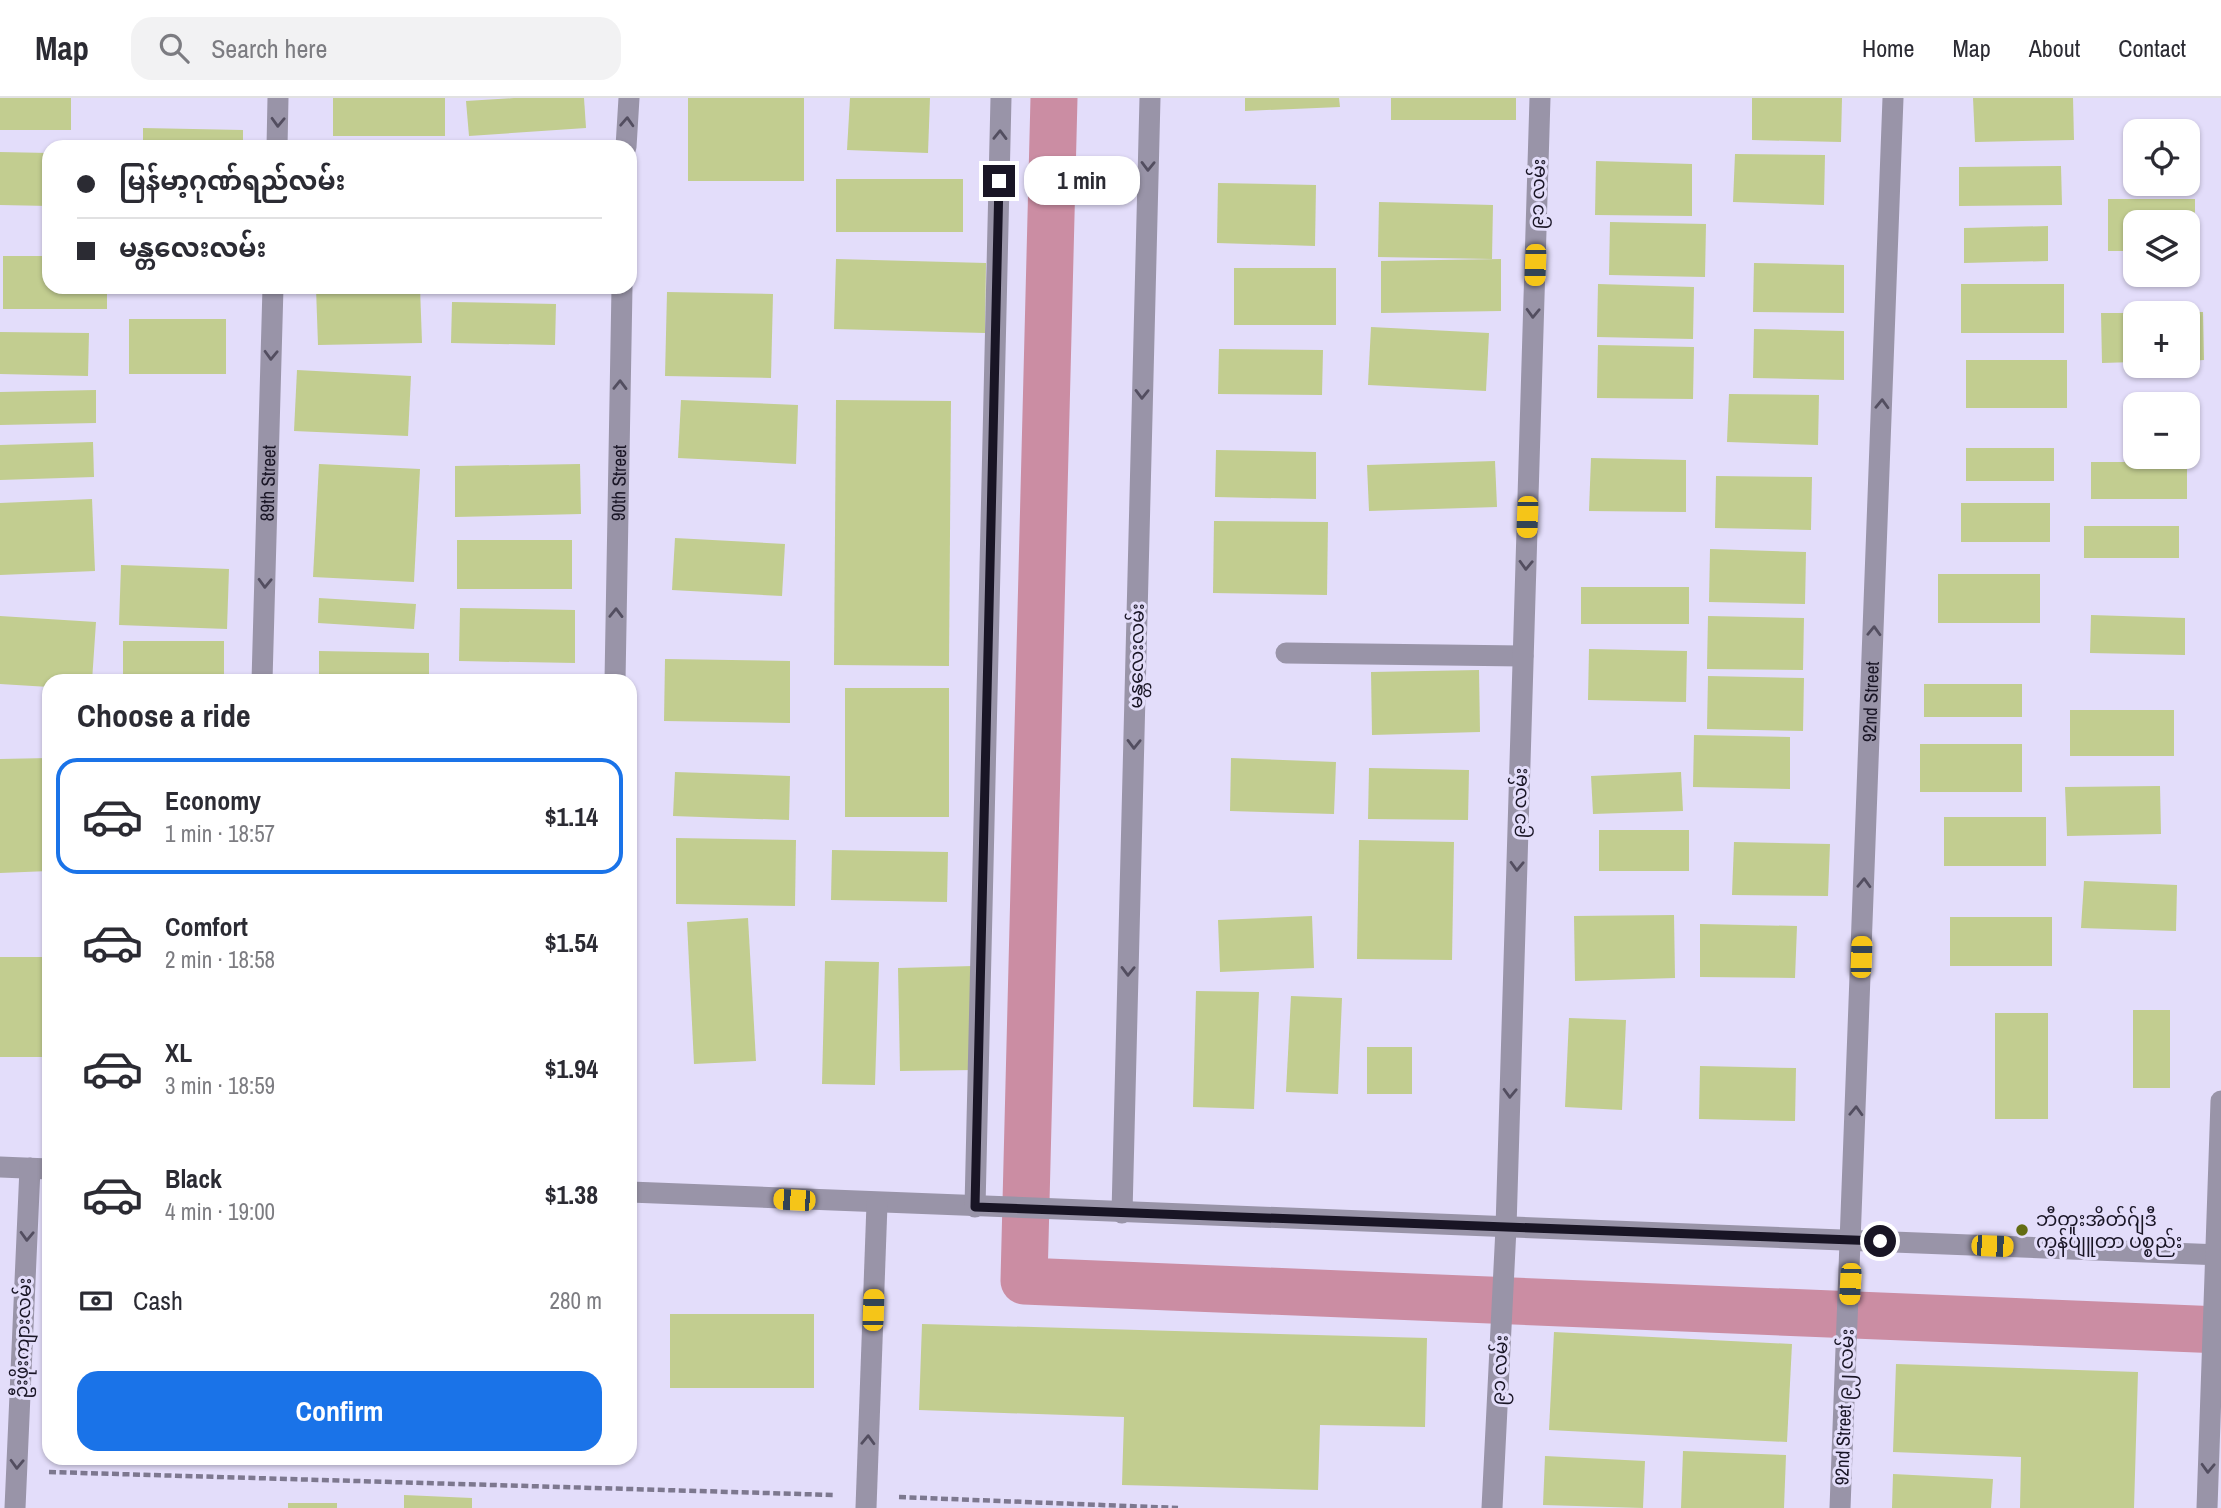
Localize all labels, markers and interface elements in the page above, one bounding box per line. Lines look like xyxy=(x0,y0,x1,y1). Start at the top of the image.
search box xyxy=(131,17,621,80)
text: Map xyxy=(35,26,89,70)
icon: search xyxy=(155,29,193,67)
text: Search here xyxy=(211,31,327,66)
text: Home xyxy=(1862,32,1914,64)
text: Map xyxy=(1952,32,1991,64)
text: About xyxy=(2029,32,2080,64)
text: Contact xyxy=(2118,32,2186,64)
one-way arrow xyxy=(270,117,285,128)
one-way arrow xyxy=(619,117,634,128)
map controls xyxy=(2123,119,2200,469)
button: locate xyxy=(2123,119,2200,196)
one-way arrow xyxy=(993,129,1008,140)
callout: 1 min xyxy=(1024,156,1139,206)
street label: ၉၁ လမ်း xyxy=(1522,158,1554,230)
one-way arrow xyxy=(1140,161,1156,172)
text: မြန်မာ့ဂုဏ်ရည်လမ်း xyxy=(119,163,346,198)
route end xyxy=(983,165,1015,197)
text: 1 min xyxy=(1057,165,1107,196)
button: layers xyxy=(2123,210,2200,287)
text: မန္တလေးလမ်း xyxy=(119,230,266,265)
car xyxy=(1524,244,1547,286)
button: + xyxy=(2123,301,2200,378)
one-way arrow xyxy=(1526,308,1541,319)
one-way arrow xyxy=(263,350,279,361)
one-way arrow xyxy=(612,379,628,390)
one-way arrow xyxy=(1134,389,1150,399)
button: − xyxy=(2123,392,2200,469)
one-way arrow xyxy=(1875,398,1890,409)
street label: 89th Street xyxy=(253,444,282,522)
street label: 90th Street xyxy=(605,444,632,521)
car xyxy=(1516,496,1539,538)
one-way arrow xyxy=(1518,560,1534,571)
one-way arrow xyxy=(257,577,272,588)
street label: မန္တလေးလမ်း xyxy=(1121,603,1153,709)
one-way arrow xyxy=(608,607,624,617)
one-way arrow xyxy=(1866,626,1881,637)
street label: 92nd Street xyxy=(1856,660,1885,742)
text: Choose a ride xyxy=(77,694,251,737)
one-way arrow xyxy=(1126,738,1141,749)
street label: ၉၁ လမ်း xyxy=(1504,767,1536,839)
text: Economy xyxy=(165,783,261,818)
icon: car xyxy=(81,785,144,848)
text: $1.14 xyxy=(545,799,598,834)
text: 1 min · 18:57 xyxy=(165,818,275,849)
one-way arrow xyxy=(1509,861,1525,872)
one-way arrow xyxy=(1857,878,1872,889)
text: Comfort xyxy=(165,909,248,944)
icon: car xyxy=(81,911,144,974)
text: $1.54 xyxy=(545,925,598,960)
car xyxy=(1850,936,1873,978)
text: 2 min · 18:58 xyxy=(165,944,275,975)
one-way arrow xyxy=(1121,966,1136,977)
text: XL xyxy=(165,1035,192,1070)
icon: car xyxy=(81,1037,144,1100)
text: $1.94 xyxy=(545,1051,598,1086)
text: 3 min · 18:59 xyxy=(165,1070,275,1101)
one-way arrow xyxy=(1503,1088,1518,1099)
one-way arrow xyxy=(1848,1105,1863,1116)
text: Black xyxy=(165,1161,222,1196)
icon: car xyxy=(81,1163,144,1226)
text: $1.38 xyxy=(545,1177,598,1212)
car xyxy=(773,1188,816,1212)
text: 4 min · 19:00 xyxy=(165,1196,275,1227)
place label: ဘီတူးအိတ်ဂ်ျဒီ ကွန်ပျူတာ ပစ္စည်း xyxy=(2036,1205,2182,1257)
marker: ဘီတူးအိတ်ဂ်ျဒီ ကွန်ပျူတာ ပစ္စည်း xyxy=(2014,1222,2030,1238)
route start xyxy=(1864,1225,1896,1257)
one-way arrow xyxy=(19,1231,34,1242)
car xyxy=(1971,1235,2014,1257)
car xyxy=(1839,1262,1862,1306)
street label: ဦးဖိုးကျားလမ်း xyxy=(6,1277,41,1399)
icon: cash xyxy=(77,1282,115,1320)
text: Cash xyxy=(133,1283,183,1318)
text: 280 m xyxy=(550,1285,602,1316)
car xyxy=(862,1289,885,1331)
street label: 92nd Street ၉၂ လမ်း xyxy=(1827,1328,1863,1486)
street label: ၉၁ လမ်း xyxy=(1483,1334,1517,1406)
button: Confirm xyxy=(77,1371,602,1451)
one-way arrow xyxy=(861,1434,876,1445)
one-way arrow xyxy=(9,1458,24,1469)
one-way arrow xyxy=(2201,1463,2216,1474)

